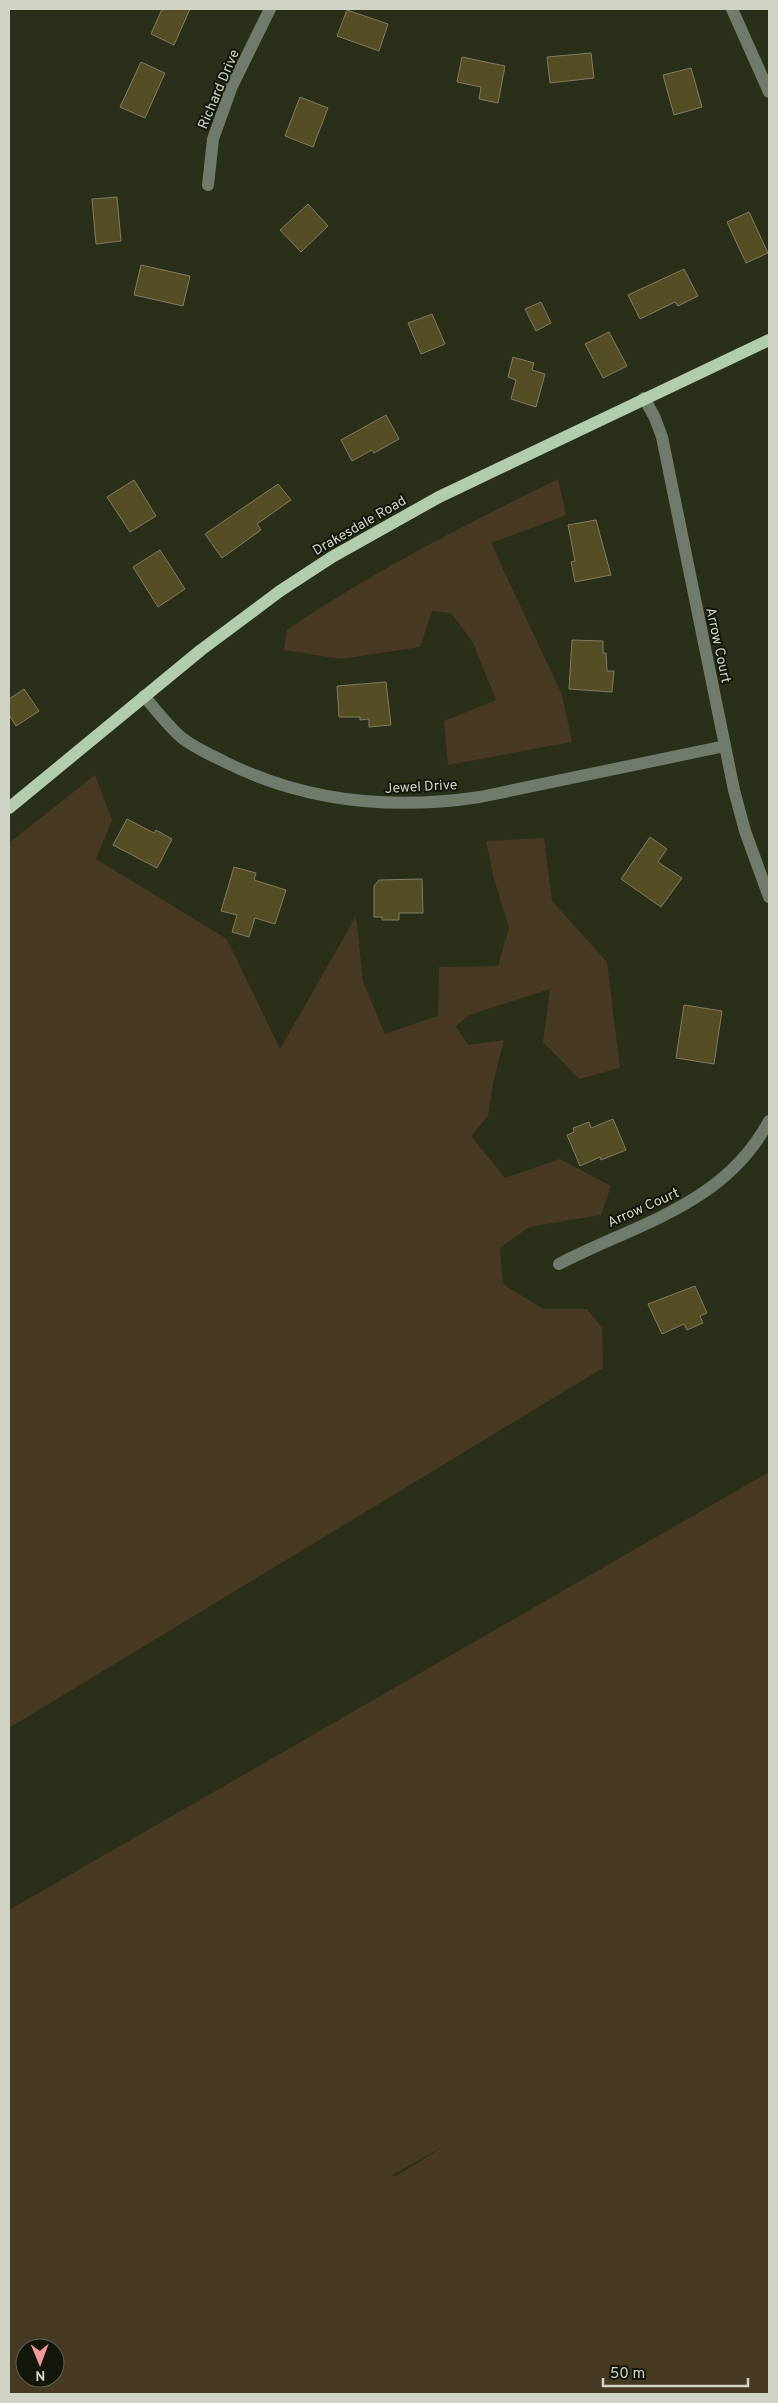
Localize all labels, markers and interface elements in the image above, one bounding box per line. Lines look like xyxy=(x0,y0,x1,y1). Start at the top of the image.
street label: Richard Drive xyxy=(195,47,244,132)
street label: Drakesdale Road xyxy=(310,493,410,560)
street label: Arrow Court xyxy=(701,606,734,685)
street label: Jewel Drive xyxy=(384,777,458,798)
street label: Arrow Court xyxy=(605,1185,682,1232)
north arrow xyxy=(15,2338,65,2388)
scale bar xyxy=(603,2356,748,2388)
text: 50 m xyxy=(610,2365,645,2384)
text: N xyxy=(35,2366,45,2383)

